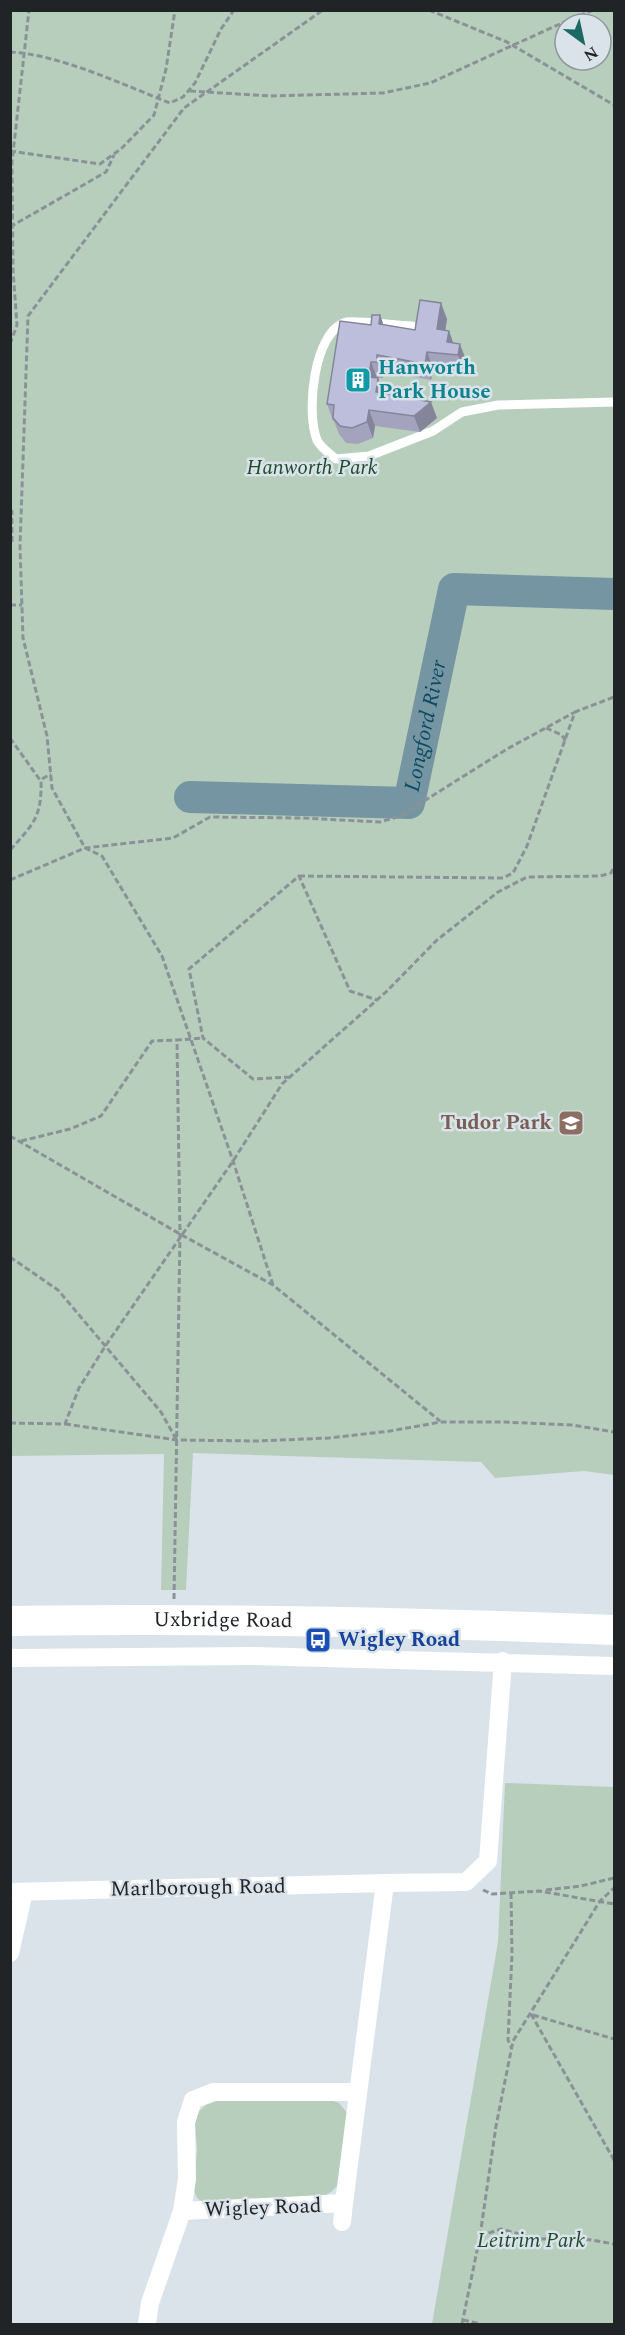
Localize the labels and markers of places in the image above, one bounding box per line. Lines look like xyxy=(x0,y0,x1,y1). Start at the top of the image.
place label: Hanworth Park House xyxy=(378,352,491,408)
building icon: Hanworth Park House xyxy=(343,365,373,395)
place label: Tudor Park xyxy=(441,1107,552,1139)
school or university icon: Tudor Park xyxy=(556,1108,586,1138)
place label: Wigley Road xyxy=(338,1624,460,1656)
bus stop icon: Wigley Road xyxy=(303,1625,333,1655)

